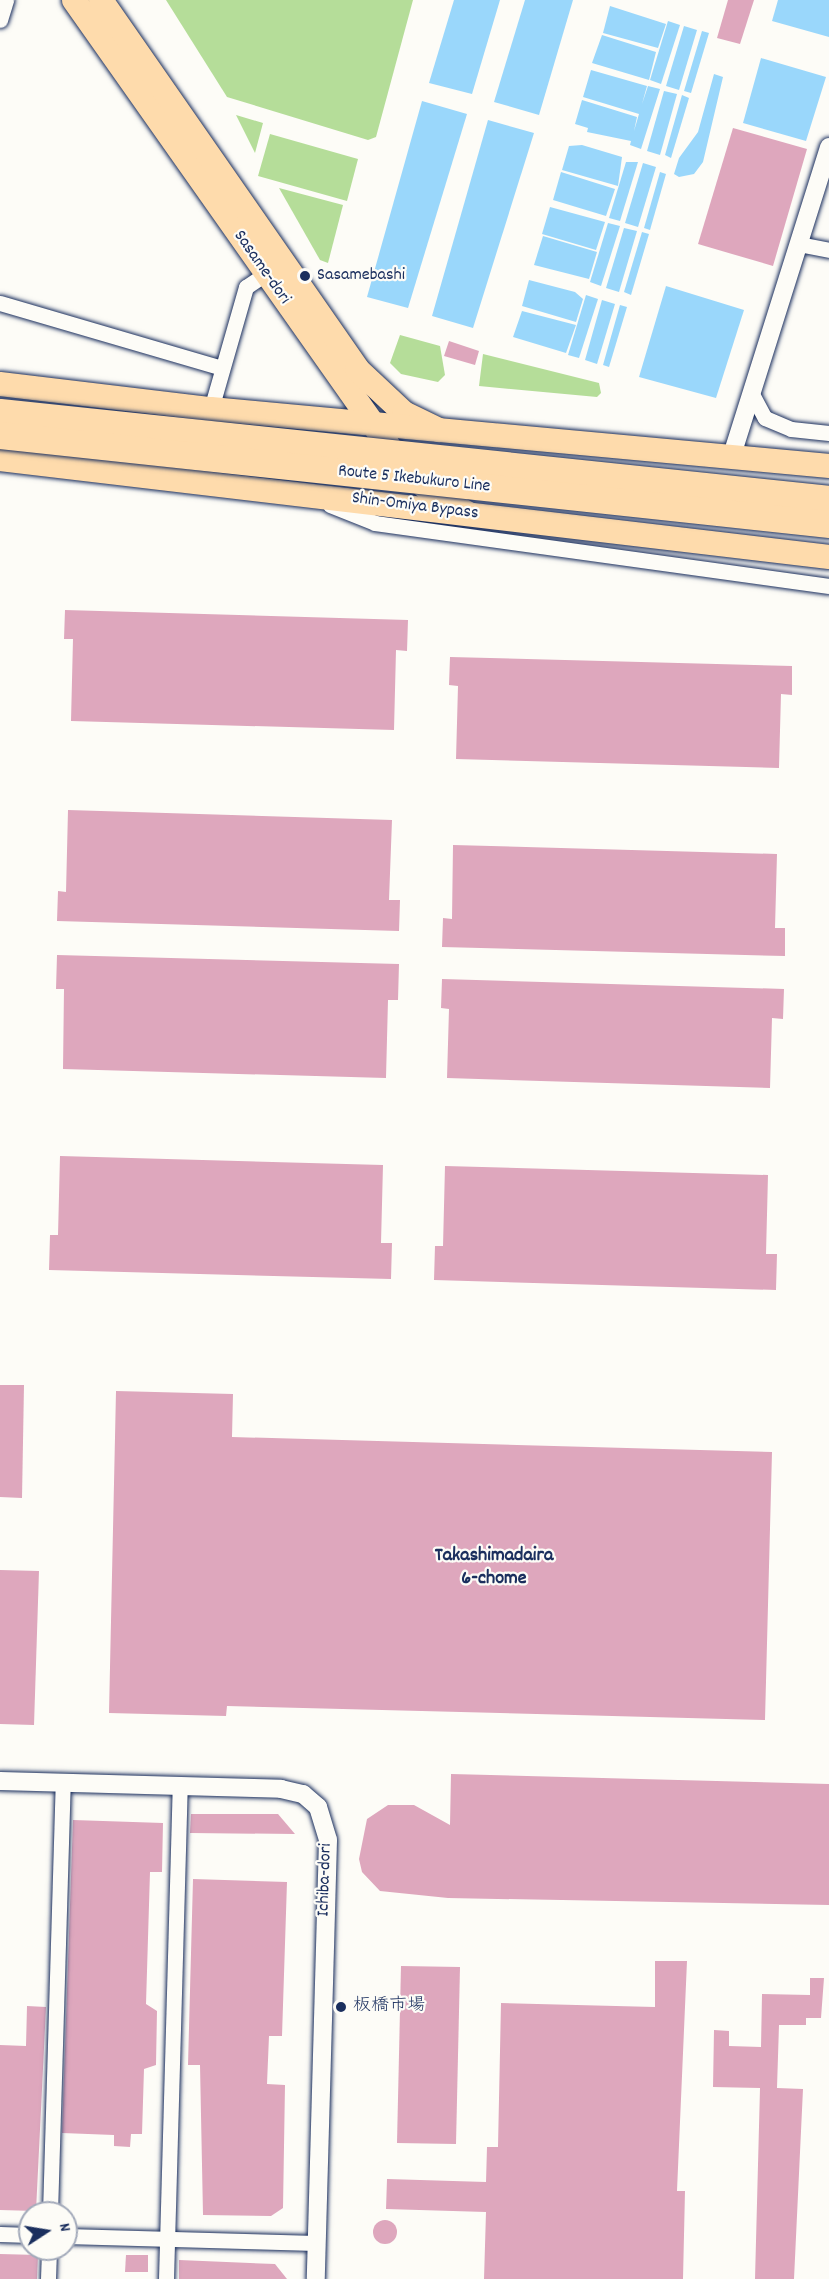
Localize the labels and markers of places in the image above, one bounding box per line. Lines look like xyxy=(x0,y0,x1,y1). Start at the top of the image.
place label: Sasamebashi xyxy=(317,265,405,287)
marker: Sasamebashi xyxy=(298,269,312,283)
place label: 板橋市場 xyxy=(353,1996,425,2018)
marker: 板橋市場 xyxy=(334,2000,348,2014)

